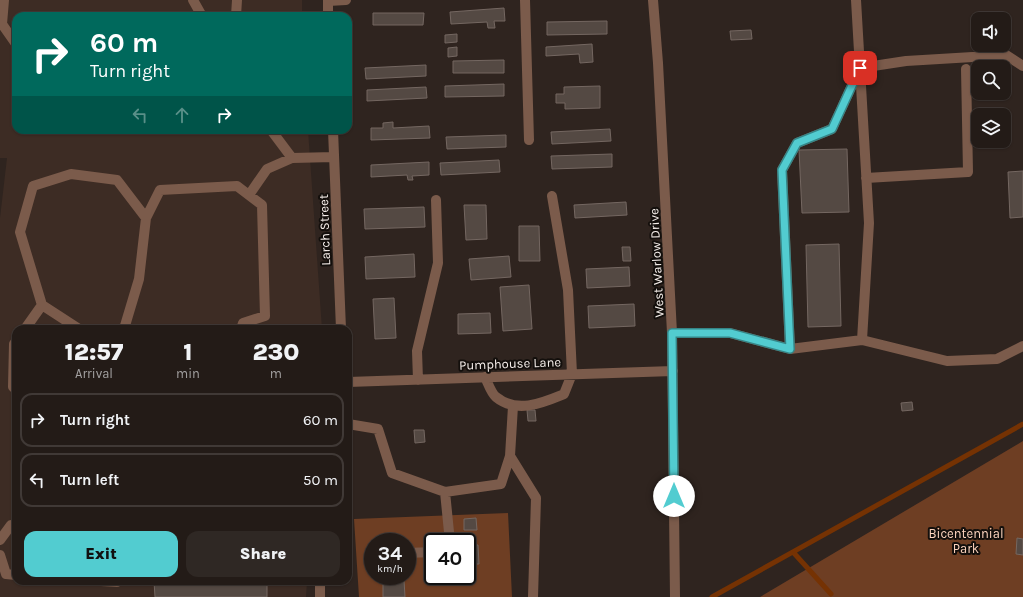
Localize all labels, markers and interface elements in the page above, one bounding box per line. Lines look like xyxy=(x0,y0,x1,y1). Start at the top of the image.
map controls xyxy=(971,12,1011,148)
button: sound xyxy=(971,12,1011,52)
text: 60 m xyxy=(90,26,158,59)
icon: right xyxy=(24,28,76,80)
pin xyxy=(843,51,877,85)
icon: arrive xyxy=(849,57,871,79)
text: Turn right xyxy=(90,60,170,82)
button: search xyxy=(971,60,1011,100)
icon: left xyxy=(129,104,151,126)
icon: ahead xyxy=(171,104,193,126)
icon: right xyxy=(213,104,235,126)
button: layers xyxy=(971,108,1011,148)
street label: Larch Street xyxy=(316,194,333,266)
street label: West Warlow Drive xyxy=(646,208,667,318)
text: 12:57 xyxy=(65,338,123,366)
text: 1 xyxy=(183,338,193,366)
text: 230 xyxy=(252,338,299,366)
street label: Pumphouse Lane xyxy=(459,354,562,373)
text: Arrival xyxy=(75,366,113,381)
text: min xyxy=(176,366,200,381)
text: m xyxy=(270,366,282,381)
icon: right xyxy=(26,409,48,431)
text: Turn right xyxy=(60,411,130,429)
text: 60 m xyxy=(303,411,338,429)
icon: left xyxy=(26,469,48,491)
text: Turn left xyxy=(60,471,119,489)
text: 50 m xyxy=(303,471,338,489)
position arrow xyxy=(653,475,695,517)
park label: Bicentennial Park xyxy=(928,526,1004,556)
button: Exit xyxy=(24,531,178,577)
button: Share xyxy=(186,531,340,577)
speed limit sign: 40 xyxy=(424,533,476,585)
text: 34 xyxy=(378,542,402,565)
text: km/h xyxy=(377,563,403,575)

